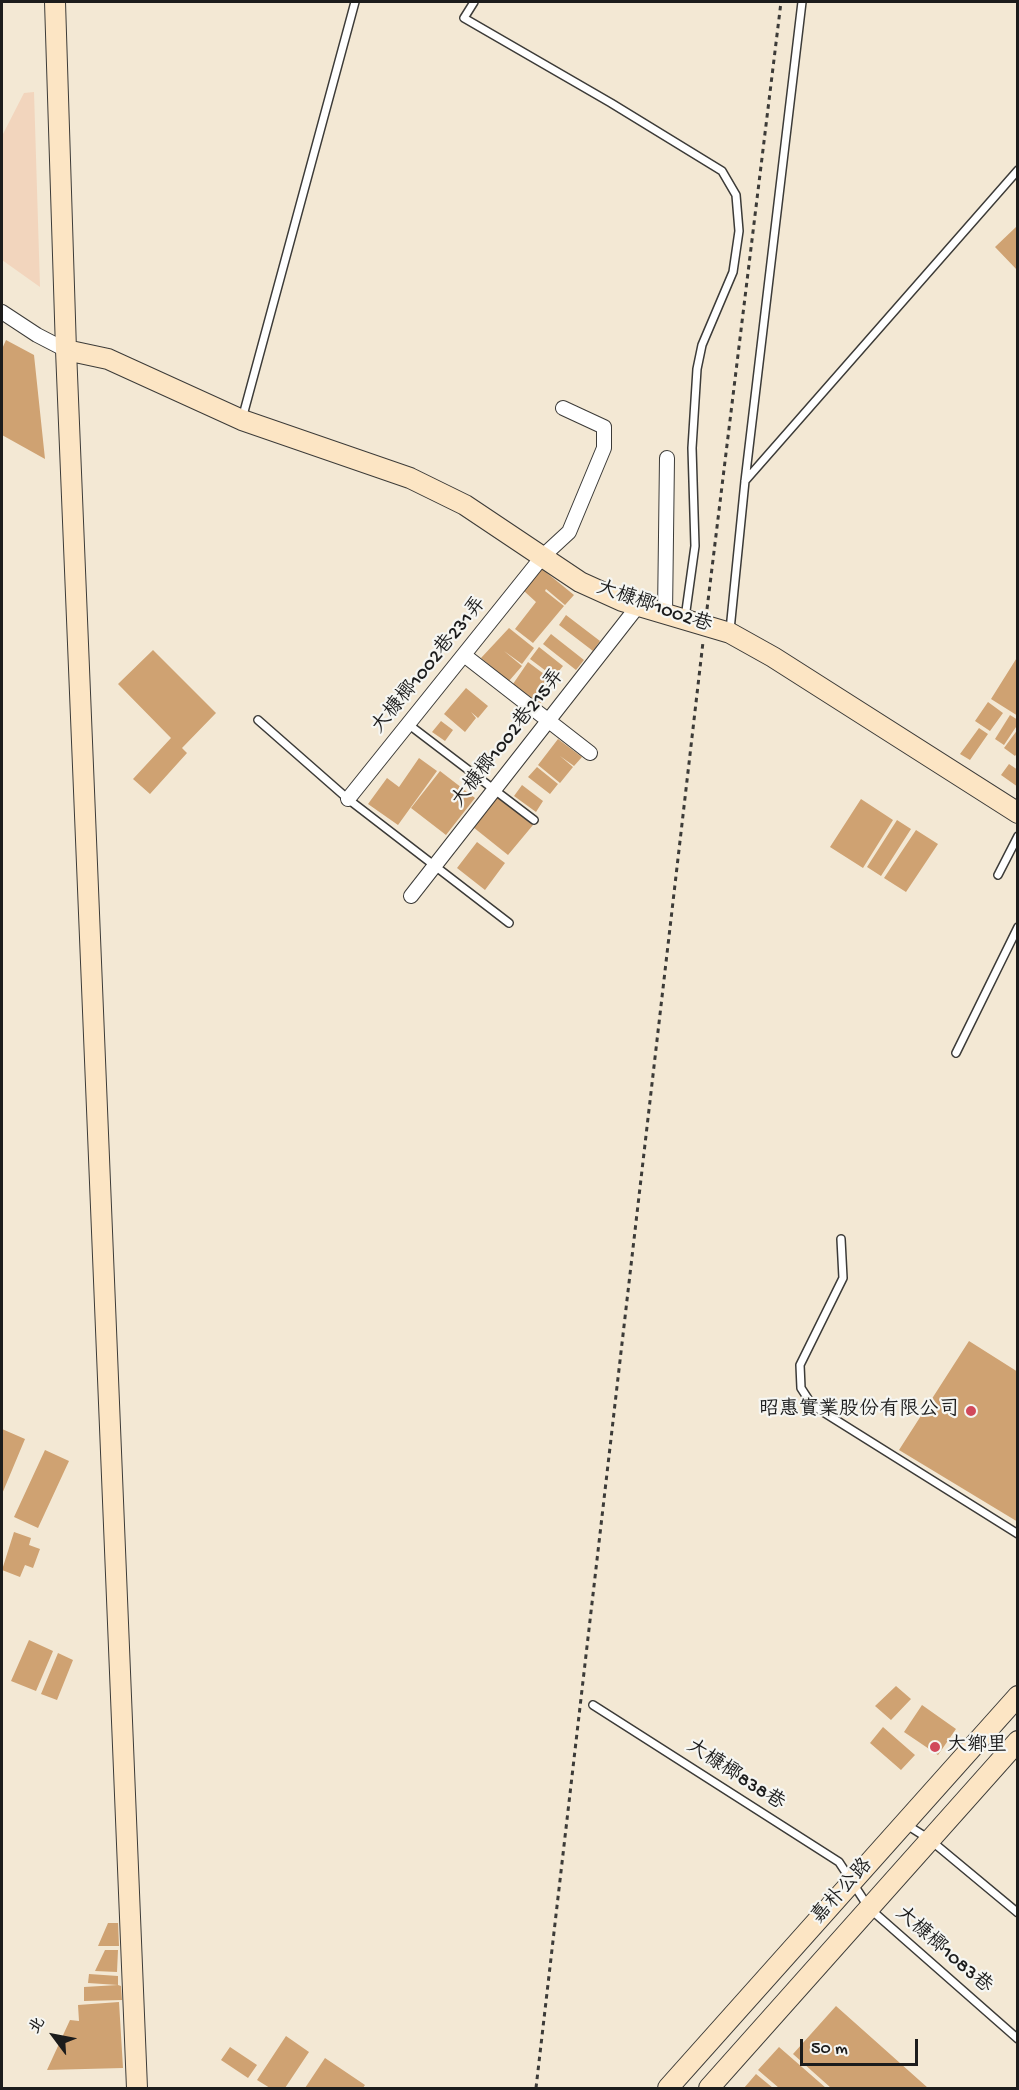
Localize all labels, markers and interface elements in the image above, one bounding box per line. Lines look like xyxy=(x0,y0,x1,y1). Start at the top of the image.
street label: 大槺榔1002巷 xyxy=(593,577,715,639)
street label: 大槺榔1002巷231弄 xyxy=(368,593,492,739)
street label: 大槺榔1002巷215弄 xyxy=(448,665,570,813)
place label: 昭惠實業股份有限公司 xyxy=(759,1399,959,1423)
marker: 昭惠實業股份有限公司 xyxy=(964,1404,978,1418)
street label: 大槺榔838巷 xyxy=(681,1735,789,1817)
place label: 大鄉里 xyxy=(947,1735,1007,1759)
marker: 大鄉里 xyxy=(928,1740,942,1754)
street label: 嘉朴公路 xyxy=(807,1854,879,1930)
street label: 大槺榔1083巷 xyxy=(890,1902,996,2000)
north arrow xyxy=(24,2006,84,2066)
text: 北 xyxy=(26,2014,51,2038)
scale bar xyxy=(803,2027,922,2065)
text: 50 m xyxy=(811,2039,848,2060)

